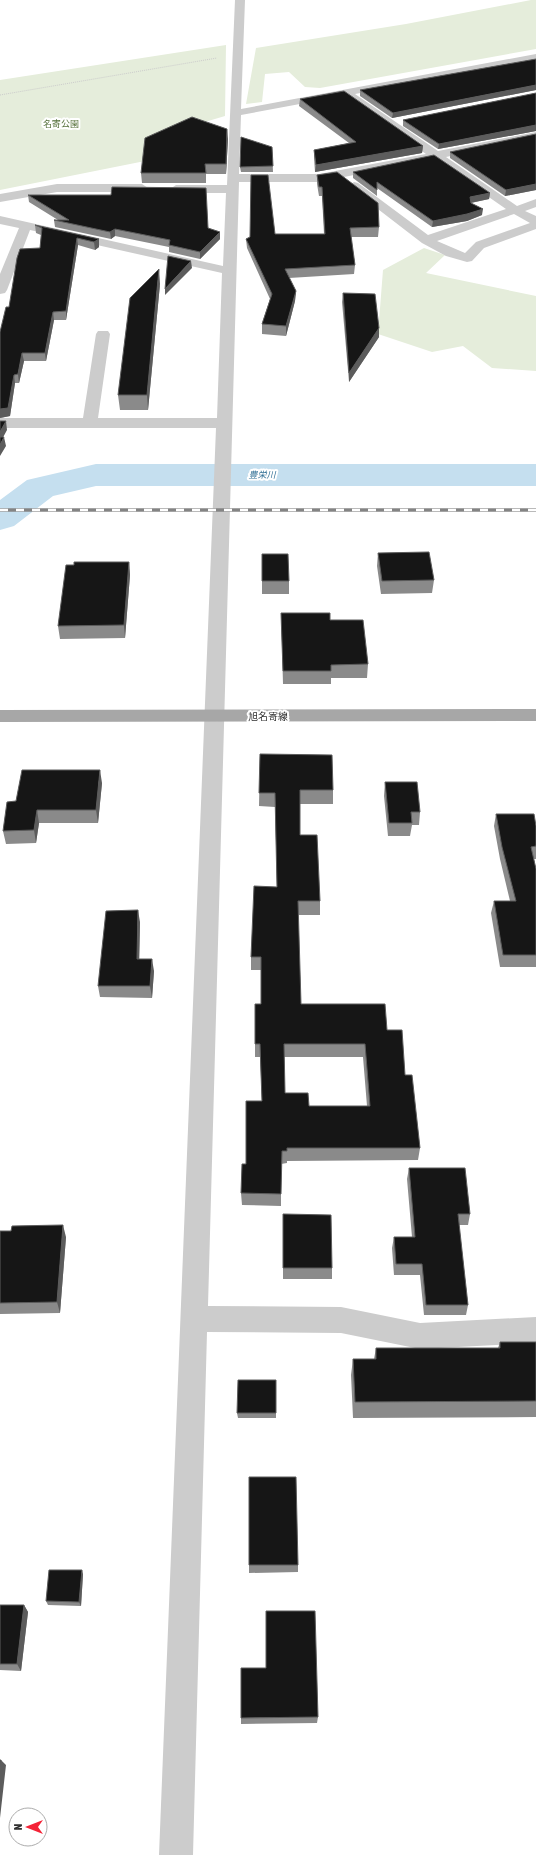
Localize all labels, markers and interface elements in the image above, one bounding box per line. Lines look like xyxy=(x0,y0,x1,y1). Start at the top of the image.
park label: 名寄公園 xyxy=(43,119,79,129)
water label: 豊栄川 xyxy=(248,470,276,480)
street label: 旭名寄線 xyxy=(248,711,288,722)
north arrow xyxy=(8,1807,48,1847)
text: N xyxy=(12,1824,24,1830)

